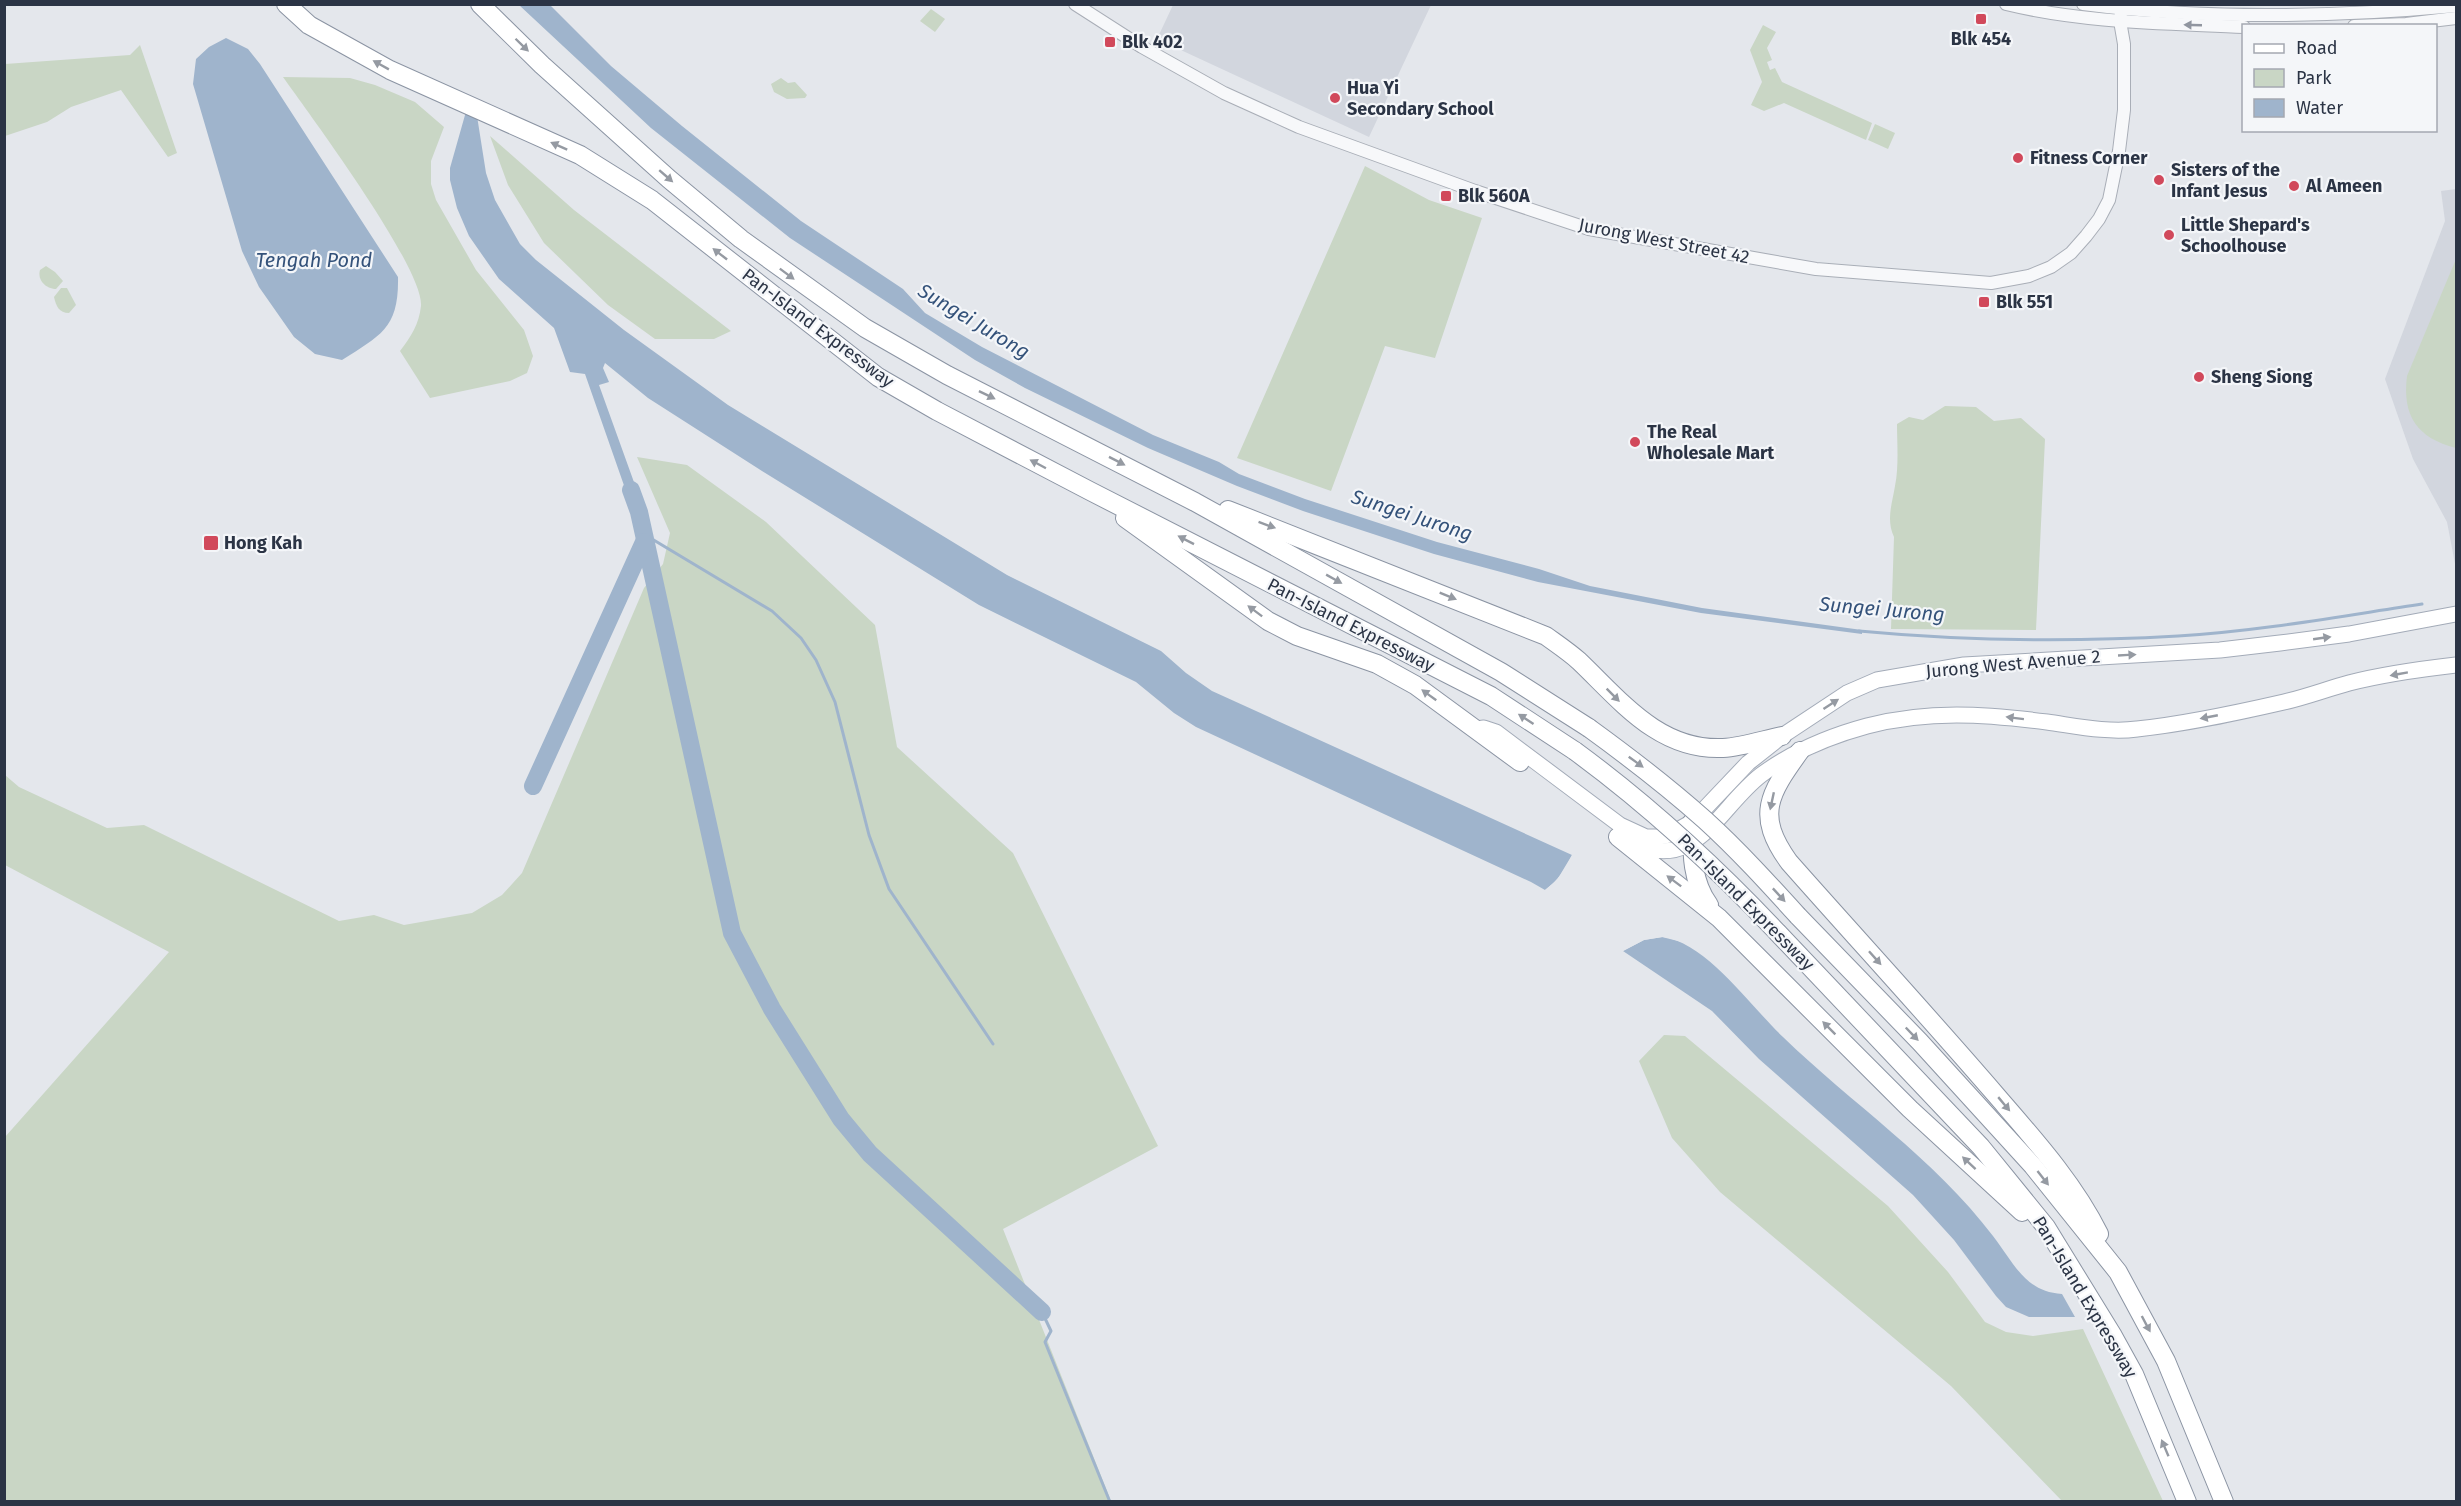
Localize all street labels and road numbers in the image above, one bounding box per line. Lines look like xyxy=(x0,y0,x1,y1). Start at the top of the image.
street label: Jurong West Street 42 xyxy=(1577,214,1751,268)
street label: Pan-Island Expressway xyxy=(738,264,898,392)
street label: Pan-Island Expressway xyxy=(1264,573,1438,677)
street label: Jurong West Avenue 2 xyxy=(1925,645,2101,683)
street label: Pan-Island Expressway xyxy=(1673,829,1819,975)
street label: Pan-Island Expressway xyxy=(2028,1212,2142,1382)

